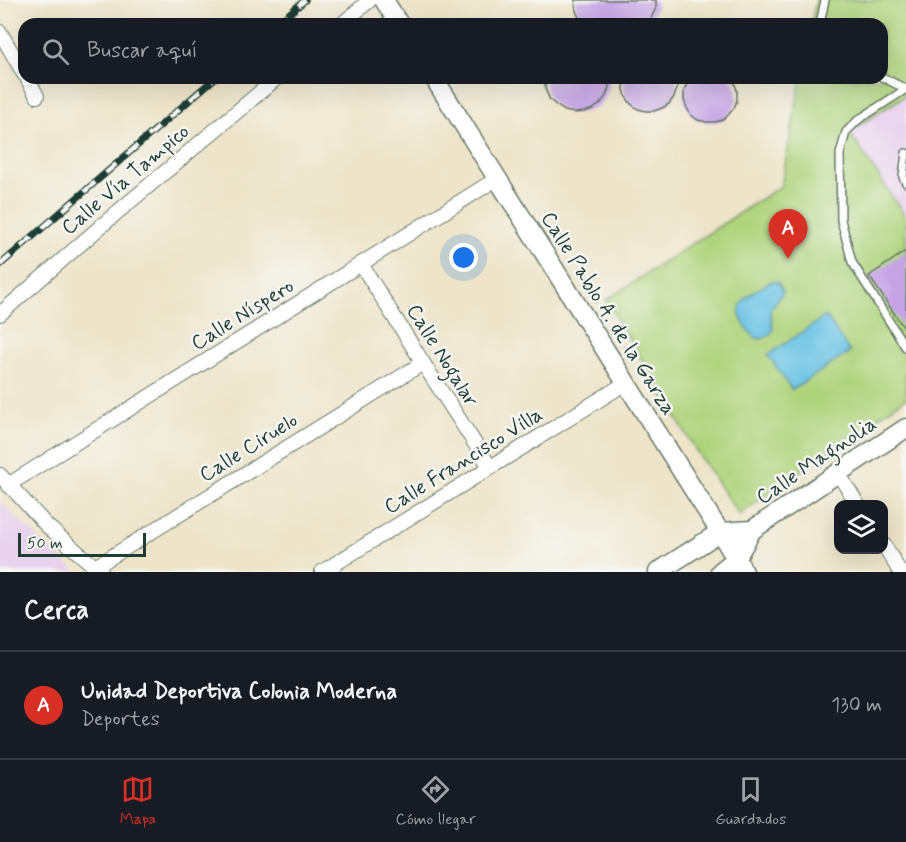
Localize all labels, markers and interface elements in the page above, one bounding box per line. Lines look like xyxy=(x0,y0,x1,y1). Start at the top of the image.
search box xyxy=(18,18,888,84)
icon: search xyxy=(39,35,72,68)
text: Buscar aquí xyxy=(87,37,198,65)
street label: Calle Vía Tampico xyxy=(56,118,196,242)
street label: Calle Pablo A. de la Garza xyxy=(534,206,682,421)
pin: A xyxy=(768,210,808,259)
your location xyxy=(449,243,478,272)
street label: Calle Níspero xyxy=(186,272,299,357)
street label: Calle Nogalar xyxy=(398,299,485,413)
street label: Calle Francisco Villa xyxy=(379,401,548,521)
street label: Calle Ciruelo xyxy=(194,407,303,489)
street label: Calle Magnolia xyxy=(751,410,883,513)
map controls xyxy=(834,500,888,554)
button: layers xyxy=(834,500,888,554)
scale bar xyxy=(18,530,146,558)
text: 50 m xyxy=(27,533,63,554)
text: Cerca xyxy=(24,594,89,628)
text: Unidad Deportiva Colonia Moderna xyxy=(81,678,397,706)
text: A xyxy=(37,692,50,719)
text: 130 m xyxy=(831,692,882,719)
text: Deportes xyxy=(81,706,160,733)
tab: Mapa xyxy=(120,773,156,830)
tab: Cómo llegar xyxy=(396,773,476,830)
tab: Guardados xyxy=(715,773,786,830)

